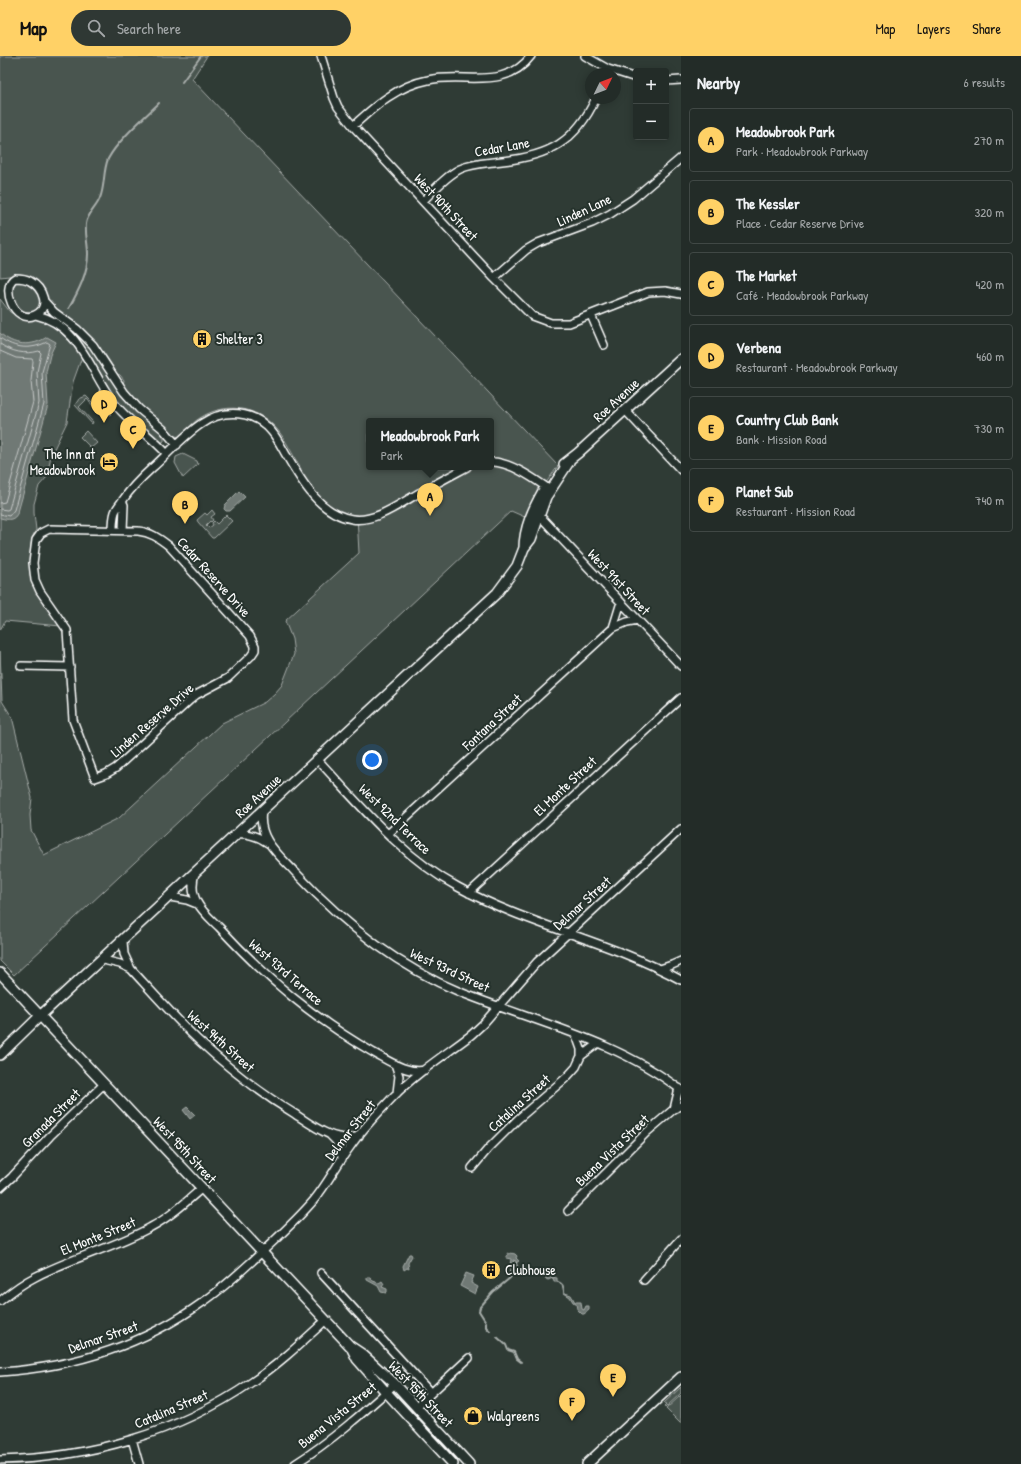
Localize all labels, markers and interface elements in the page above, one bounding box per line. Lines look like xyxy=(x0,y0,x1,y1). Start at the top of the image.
search box xyxy=(71,10,351,46)
text: Map xyxy=(20,15,47,41)
icon: search xyxy=(85,17,107,39)
text: Search here xyxy=(117,18,181,39)
text: Map xyxy=(875,19,895,38)
text: Layers xyxy=(917,19,950,38)
text: Share xyxy=(972,19,1001,38)
north arrow xyxy=(585,68,621,104)
map controls xyxy=(633,68,669,140)
button: + xyxy=(633,68,669,104)
text: Nearby xyxy=(697,71,740,94)
text: 6 results xyxy=(964,73,1005,91)
button: − xyxy=(633,104,669,140)
text: Meadowbrook Park xyxy=(736,121,834,142)
text: A xyxy=(708,131,714,149)
text: 270 m xyxy=(974,131,1004,149)
street label: Cedar Lane xyxy=(473,132,531,161)
text: Park · Meadowbrook Parkway xyxy=(736,142,868,160)
street label: West 90th Street xyxy=(410,169,483,245)
street label: Linden Lane xyxy=(554,189,614,230)
text: The Kessler xyxy=(736,193,800,214)
text: B xyxy=(708,203,714,221)
text: 320 m xyxy=(974,203,1004,221)
text: Place · Cedar Reserve Drive xyxy=(736,214,864,232)
text: The Market xyxy=(736,265,797,286)
text: C xyxy=(707,275,715,293)
text: 420 m xyxy=(975,275,1004,293)
text: Café · Meadowbrook Parkway xyxy=(736,286,869,304)
building icon: Shelter 3 xyxy=(191,328,213,350)
place label: Shelter 3 xyxy=(216,329,263,348)
text: Verbena xyxy=(736,337,781,358)
text: D xyxy=(708,347,714,365)
text: 460 m xyxy=(976,347,1004,365)
text: Restaurant · Meadowbrook Parkway xyxy=(736,358,898,376)
street label: Roe Avenue xyxy=(589,373,643,426)
pin: D xyxy=(91,390,117,423)
text: Country Club Bank xyxy=(736,409,838,430)
pin: C xyxy=(120,416,146,449)
popup xyxy=(366,418,494,470)
text: E xyxy=(708,419,714,437)
text: 730 m xyxy=(974,419,1004,437)
text: Meadowbrook Park xyxy=(381,425,479,446)
text: Bank · Mission Road xyxy=(736,430,827,448)
place label: The Inn at Meadowbrook xyxy=(30,444,95,479)
text: Park xyxy=(381,446,403,464)
hotel icon: The Inn at Meadowbrook xyxy=(98,451,120,473)
text: Planet Sub xyxy=(736,481,794,502)
pin: A xyxy=(417,483,443,516)
pin: B xyxy=(172,491,198,524)
text: F xyxy=(709,491,713,509)
text: 740 m xyxy=(975,491,1004,509)
text: Restaurant · Mission Road xyxy=(736,502,855,520)
street label: Cedar Reserve Drive xyxy=(173,532,256,621)
street label: West 91st Street xyxy=(584,545,655,619)
street label: Linden Reserve Drive xyxy=(106,678,198,761)
street label: Fontana Street xyxy=(457,689,526,755)
your location xyxy=(362,750,382,770)
street label: El Monte Street xyxy=(529,751,600,820)
street label: Roe Avenue xyxy=(231,769,285,822)
street label: West 92nd Terrace xyxy=(355,779,436,858)
street label: Delmar Street xyxy=(548,871,615,934)
street label: West 93rd Terrace xyxy=(245,934,328,1009)
street label: West 93rd Street xyxy=(407,943,493,996)
street label: West 94th Street xyxy=(184,1005,259,1076)
street label: Catalina Street xyxy=(483,1069,554,1136)
street label: Granada Street xyxy=(17,1084,84,1151)
street label: Delmar Street xyxy=(320,1095,379,1164)
street label: Buena Vista Street xyxy=(571,1109,653,1190)
street label: West 95th Street xyxy=(149,1112,221,1187)
street label: El Monte Street xyxy=(57,1212,138,1259)
building icon: Clubhouse xyxy=(480,1259,502,1281)
place label: Clubhouse xyxy=(505,1260,556,1279)
street label: Delmar Street xyxy=(66,1316,140,1357)
street label: West 95th Street xyxy=(385,1356,458,1431)
pin: E xyxy=(600,1364,626,1397)
street label: Buena Vista Street xyxy=(293,1377,380,1452)
street label: Catalina Street xyxy=(131,1384,211,1433)
pin: F xyxy=(559,1388,585,1421)
shop icon: Walgreens xyxy=(462,1405,484,1427)
place label: Walgreens xyxy=(487,1406,539,1426)

